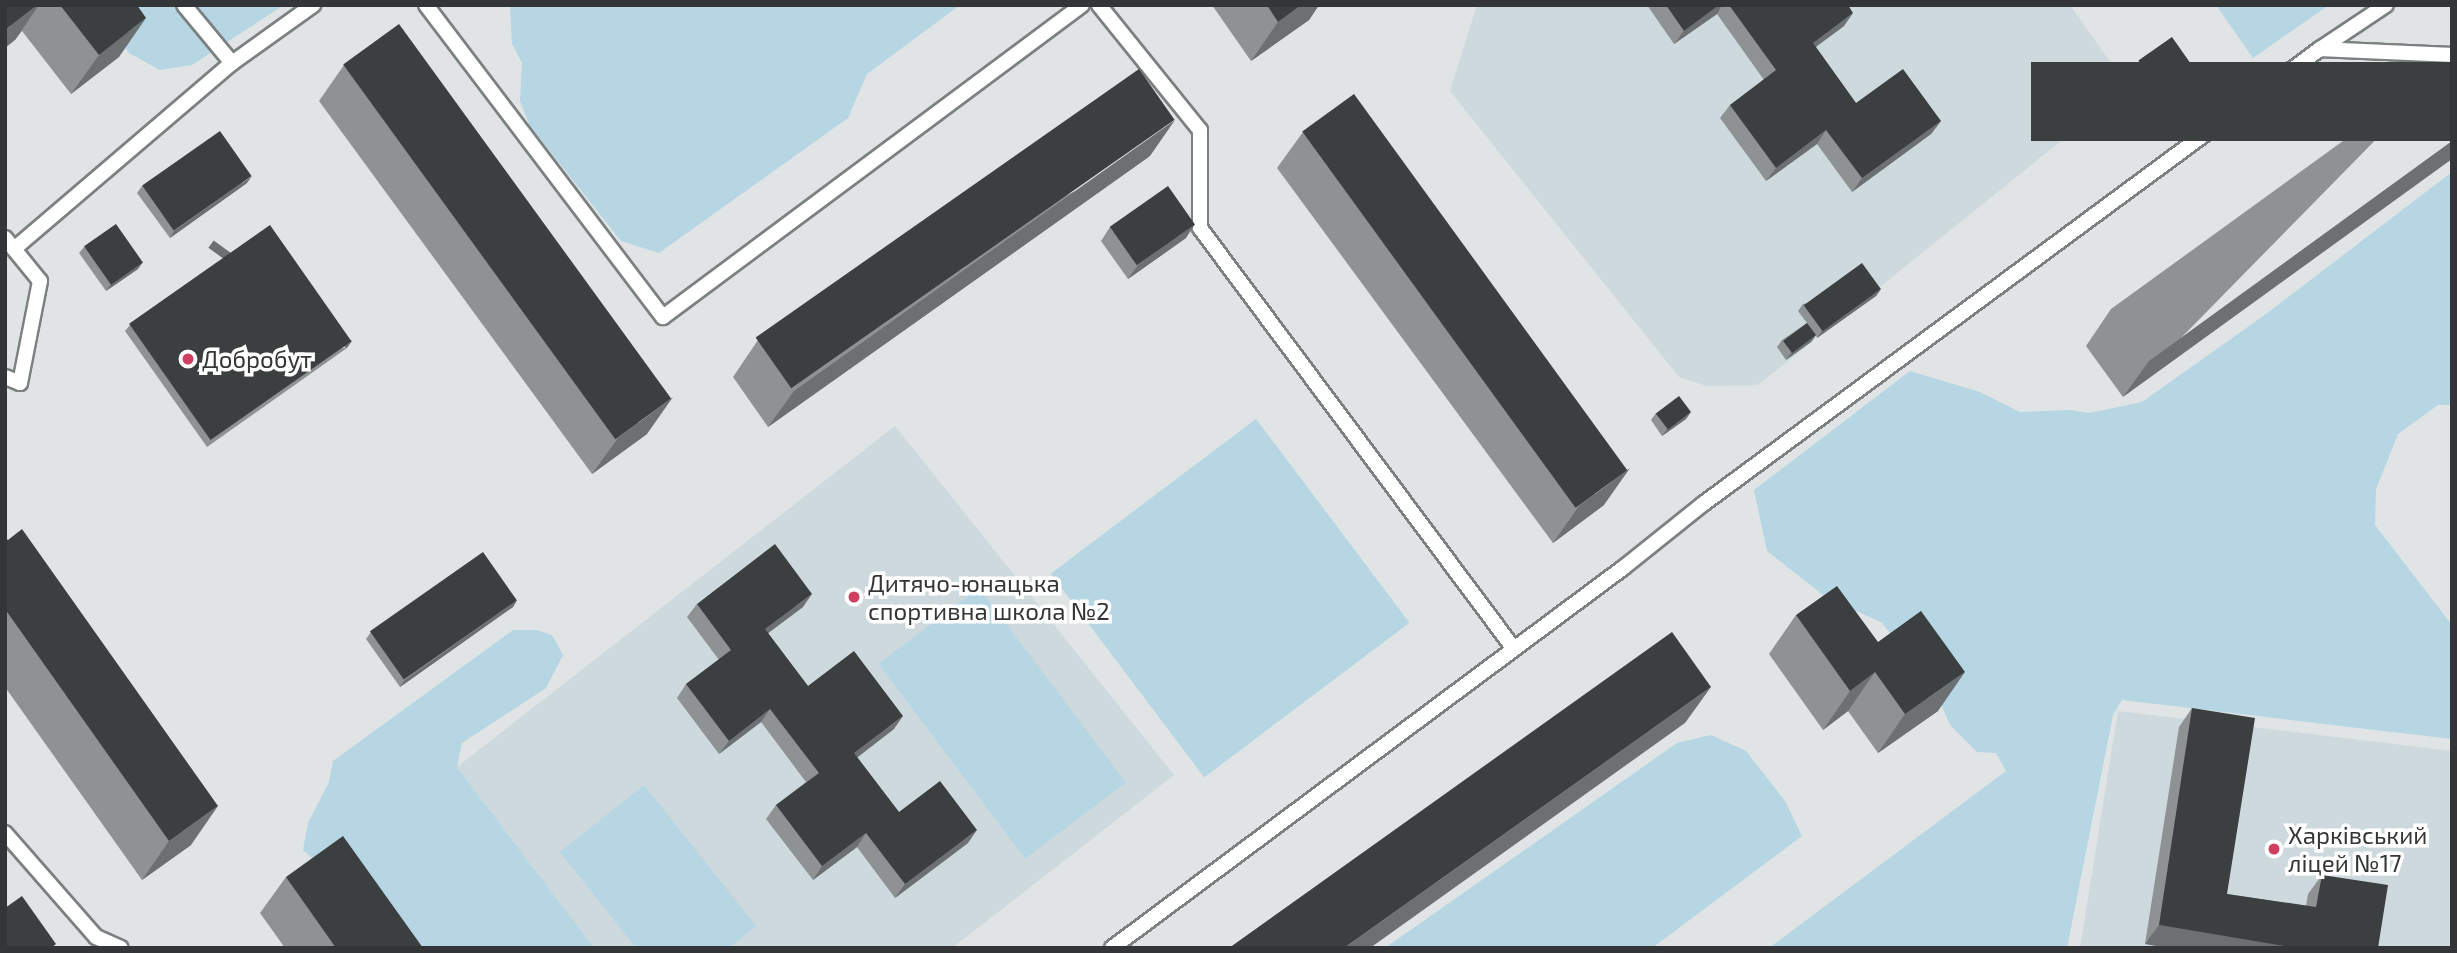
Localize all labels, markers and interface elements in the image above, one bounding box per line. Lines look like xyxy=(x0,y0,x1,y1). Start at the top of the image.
place label: Добробут xyxy=(202,345,312,373)
marker: Добробут xyxy=(180,351,196,367)
place label: Дитячо-юнацька спортивна школа №2 xyxy=(868,569,1110,625)
marker: Дитячо-юнацька спортивна школа №2 xyxy=(846,589,862,605)
place label: Харківський ліцей №17 xyxy=(2288,821,2427,877)
marker: Харківський ліцей №17 xyxy=(2266,841,2282,857)

